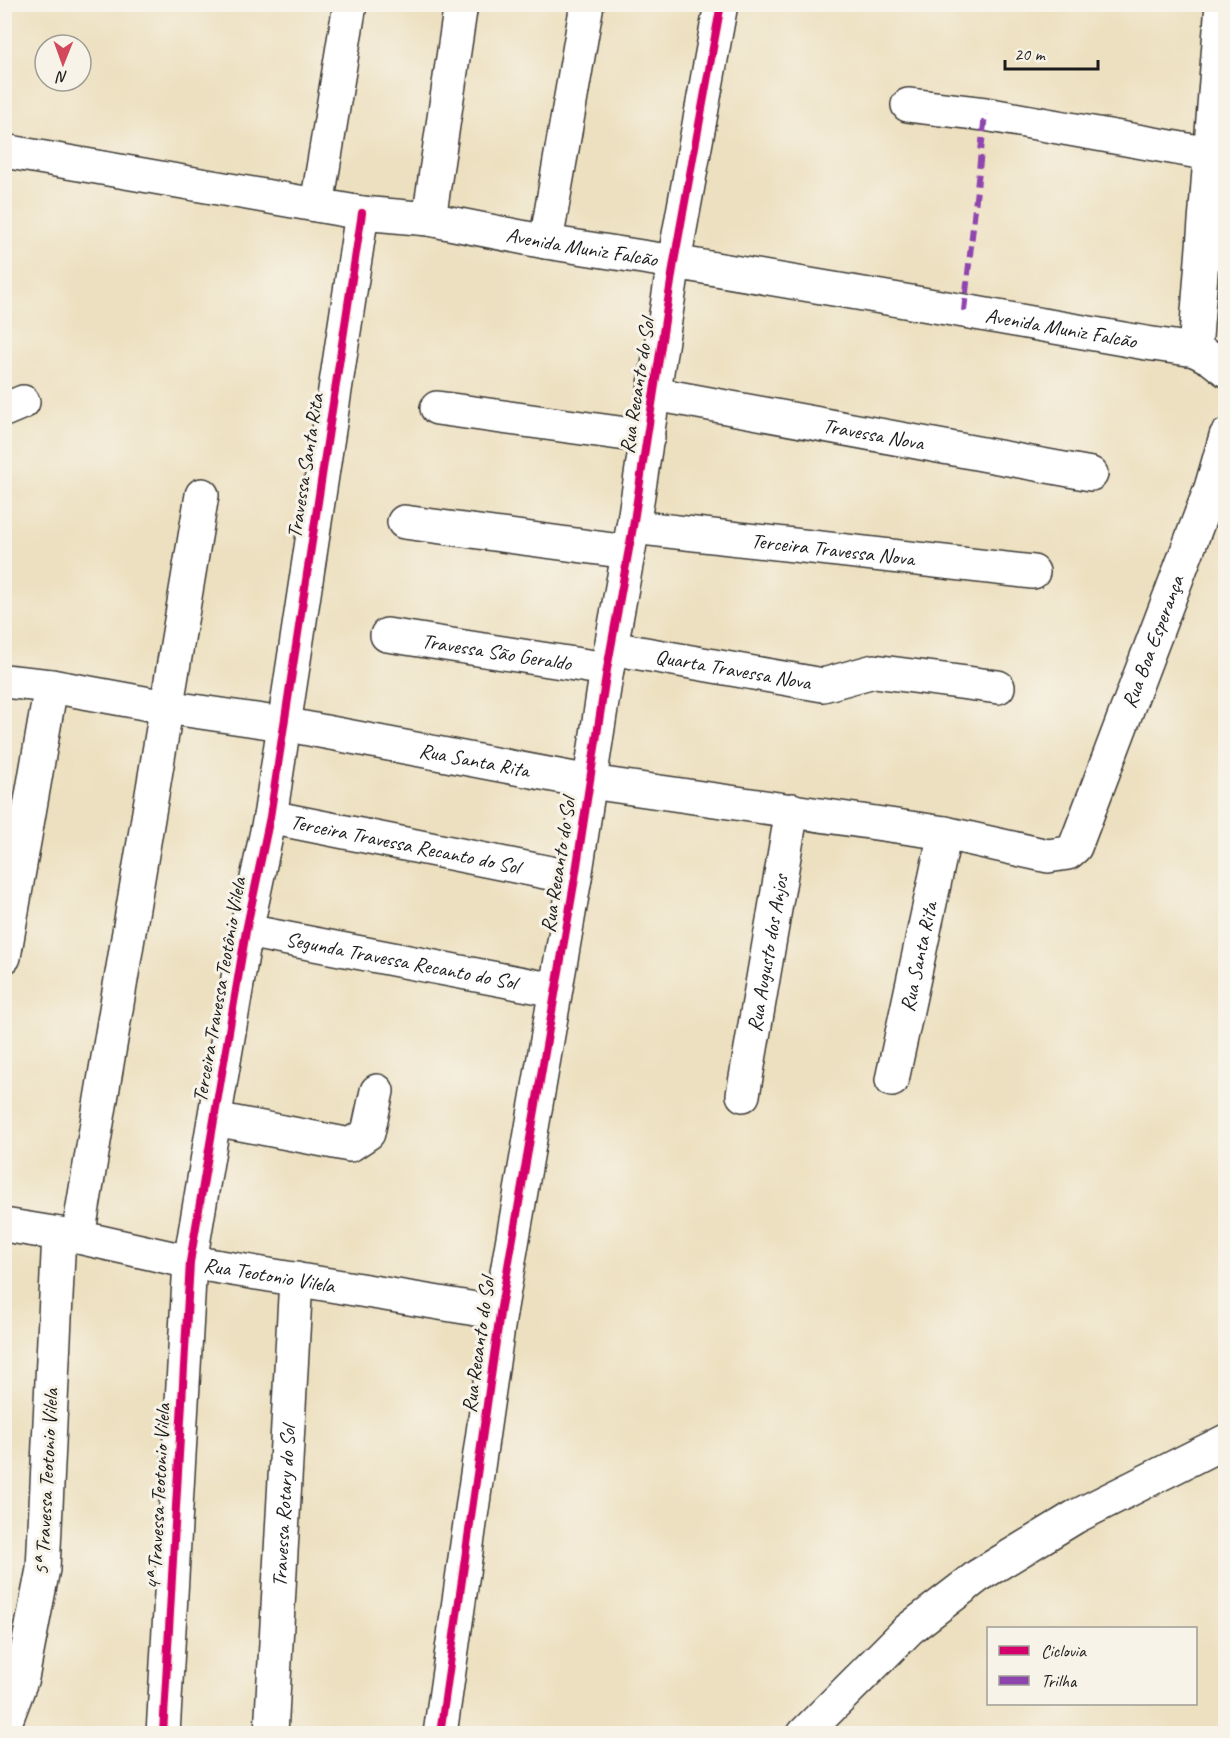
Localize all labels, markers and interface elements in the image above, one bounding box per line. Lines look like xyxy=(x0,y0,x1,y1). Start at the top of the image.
north arrow xyxy=(33,33,93,93)
scale bar xyxy=(1005,33,1098,71)
text: 20 m xyxy=(1014,43,1047,65)
text: N xyxy=(55,67,68,87)
street label: Avenida Muniz Falcão xyxy=(504,221,661,272)
street label: Avenida Muniz Falcão xyxy=(984,302,1140,354)
street label: Rua Recanto do Sol xyxy=(613,313,661,455)
street label: Travessa Santa Rita xyxy=(281,390,330,540)
street label: Travessa Nova xyxy=(821,412,927,456)
street label: Terceira Travessa Nova xyxy=(750,527,918,572)
street label: Rua Boa Esperança xyxy=(1116,570,1190,712)
street label: Travessa São Geraldo xyxy=(420,628,575,677)
street label: Quarta Travessa Nova xyxy=(653,643,814,696)
street label: Rua Santa Rita xyxy=(417,737,534,784)
street label: Rua Recanto do Sol xyxy=(534,792,582,934)
street label: Terceira Travessa Recanto do Sol xyxy=(288,808,526,880)
street label: Rua Augusto dos Anjos xyxy=(741,871,794,1034)
street label: Terceira Travessa Teotônio Vilela xyxy=(186,874,252,1104)
street label: Rua Santa Rita xyxy=(894,897,943,1014)
street label: Segunda Travessa Recanto do Sol xyxy=(284,926,522,996)
street label: Rua Teotonio Vilela xyxy=(202,1251,338,1299)
street label: Rua Recanto do Sol xyxy=(456,1272,501,1414)
street label: 5ª Travessa Teotonio Vilela xyxy=(28,1386,64,1576)
street label: 4ª Travessa Teotonio Vilela xyxy=(140,1401,176,1591)
street label: Travessa Rotary do Sol xyxy=(266,1421,301,1588)
legend xyxy=(987,1627,1197,1705)
text: Ciclovia xyxy=(1041,1640,1087,1662)
text: Trilha xyxy=(1041,1670,1078,1692)

